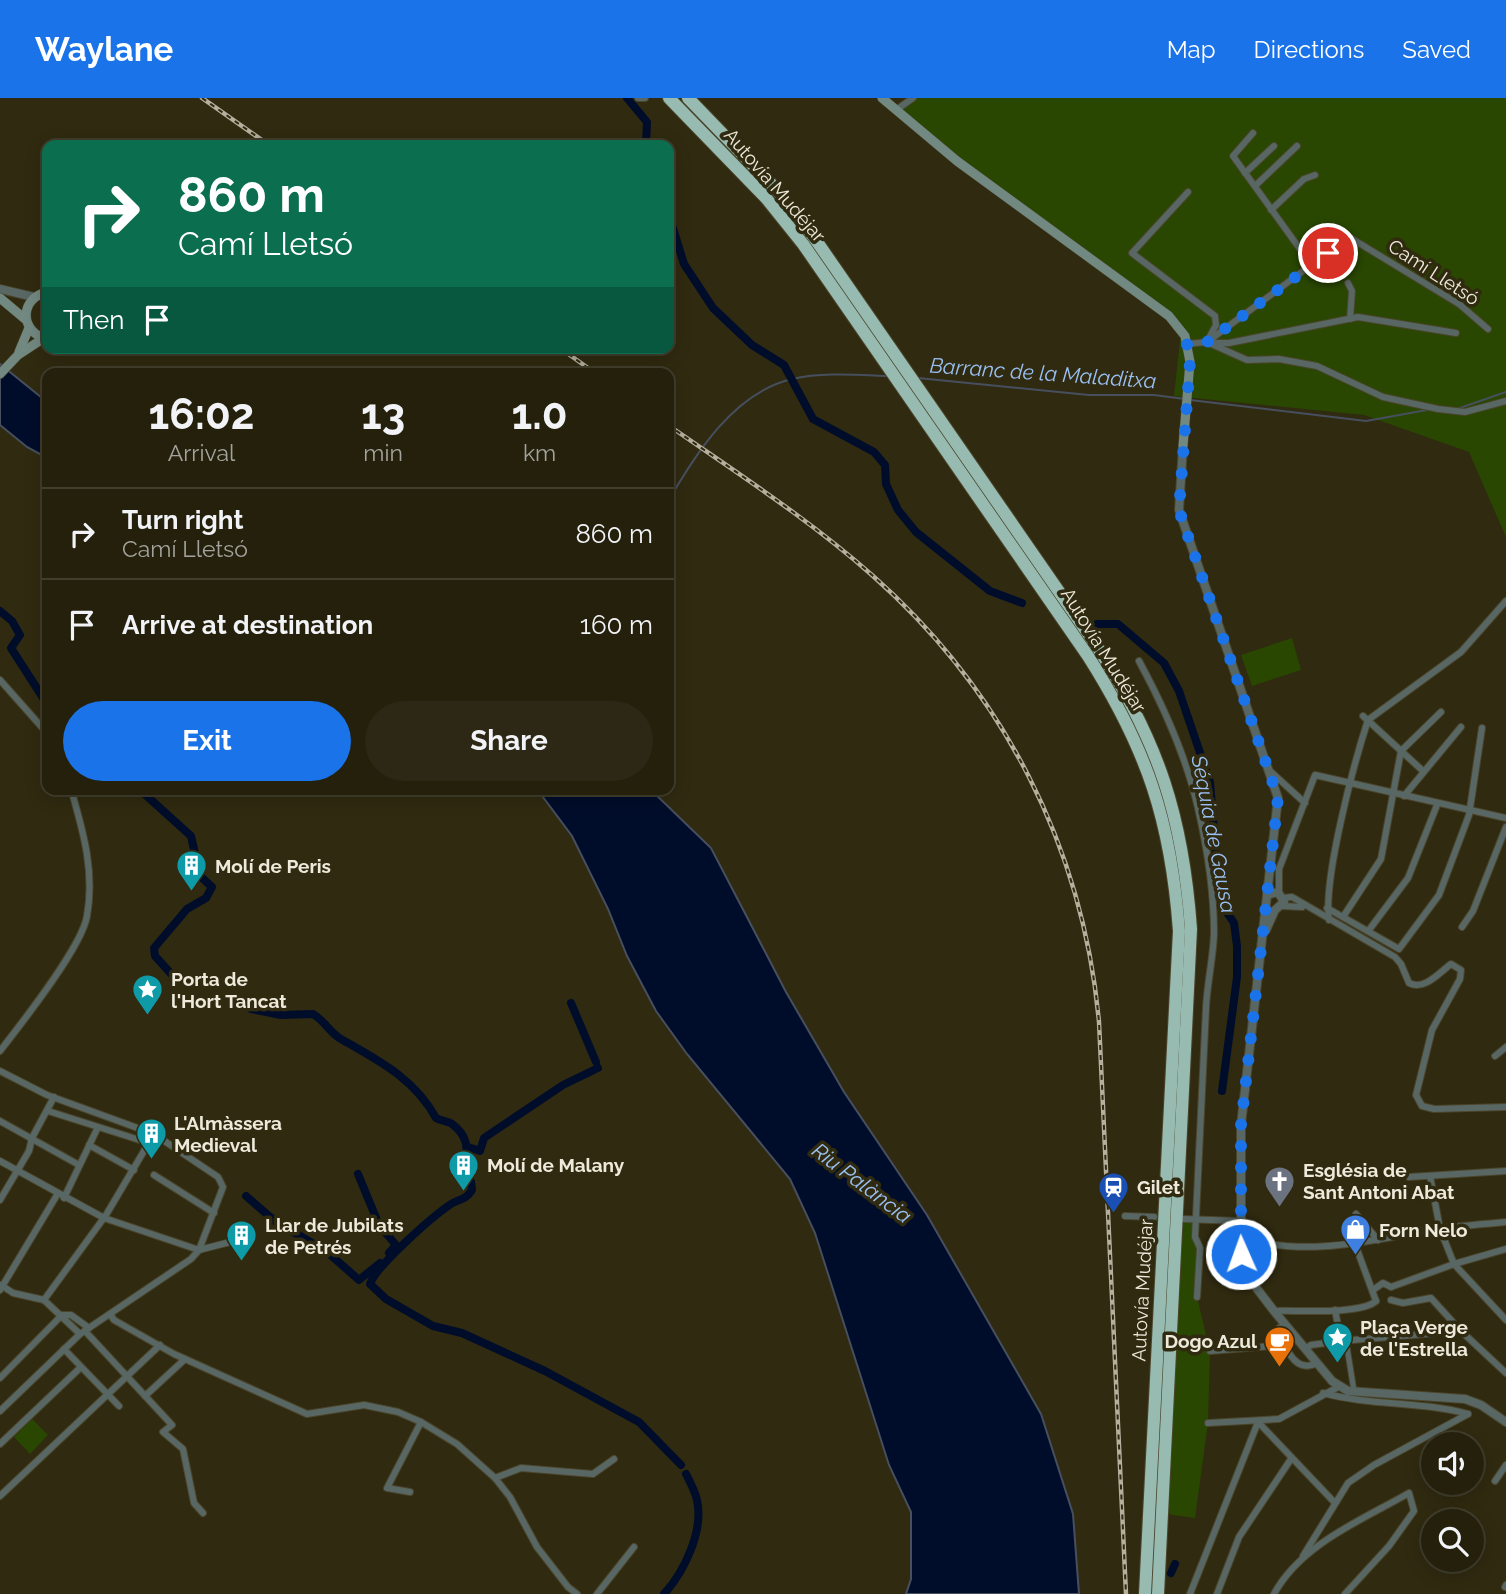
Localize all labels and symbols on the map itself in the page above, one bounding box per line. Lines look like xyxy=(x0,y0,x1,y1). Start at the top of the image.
street label: Autovía Mudéjar xyxy=(720,124,830,246)
pin xyxy=(1298,223,1358,283)
street label: Camí Lletsó xyxy=(1384,234,1484,310)
water label: Barranc de la Maladitxa xyxy=(929,353,1157,393)
street label: Autovía Mudéjar xyxy=(1057,584,1151,717)
water label: Séquia de Gausa xyxy=(1186,752,1242,915)
building icon: Molí de Peris xyxy=(175,849,209,893)
place label: Molí de Peris xyxy=(215,855,331,877)
place label: Porta de l'Hort Tancat xyxy=(171,968,287,1012)
place icon: Porta de l'Hort Tancat xyxy=(131,973,165,1017)
place label: L'Almàssera Medieval xyxy=(174,1112,282,1156)
building icon: L'Almàssera Medieval xyxy=(134,1117,168,1161)
water label: Riu Palància xyxy=(807,1138,917,1228)
building icon: Molí de Malany xyxy=(447,1148,481,1192)
place label: Molí de Malany xyxy=(487,1154,625,1176)
place label: Església de Sant Antoni Abat xyxy=(1303,1159,1455,1203)
church icon: Església de Sant Antoni Abat xyxy=(1263,1164,1297,1208)
station icon: Gilet xyxy=(1097,1170,1131,1214)
place label: Gilet xyxy=(1137,1176,1181,1198)
shop icon: Forn Nelo xyxy=(1339,1213,1373,1257)
place label: Llar de Jubilats de Petrés xyxy=(265,1214,404,1258)
position arrow xyxy=(1204,1217,1278,1291)
street label: Autovía Mudéjar xyxy=(1127,1218,1157,1362)
building icon: Llar de Jubilats de Petrés xyxy=(225,1219,259,1263)
place label: Forn Nelo xyxy=(1379,1219,1467,1241)
place label: Plaça Verge de l'Estrella xyxy=(1360,1316,1468,1360)
place icon: Plaça Verge de l'Estrella xyxy=(1320,1321,1354,1365)
cafe icon: Dogo Azul xyxy=(1263,1324,1297,1368)
place label: Dogo Azul xyxy=(1164,1330,1258,1352)

